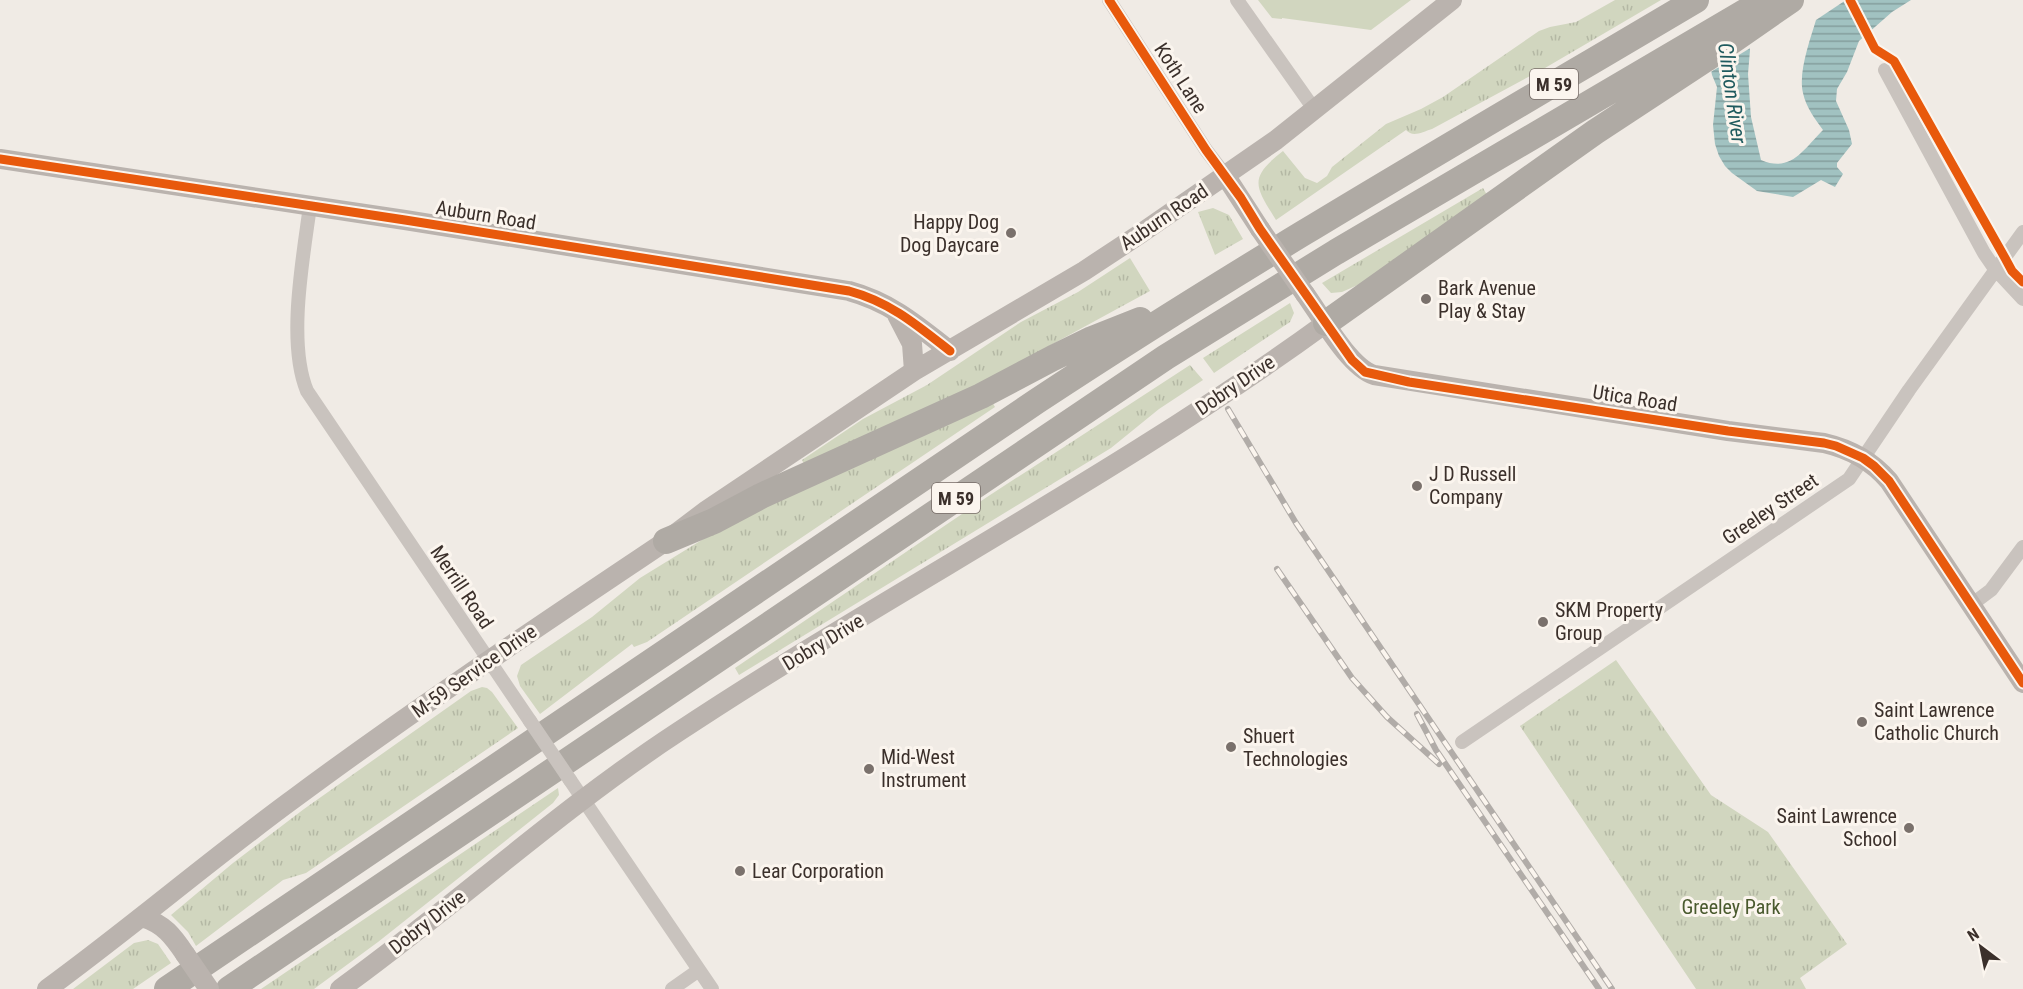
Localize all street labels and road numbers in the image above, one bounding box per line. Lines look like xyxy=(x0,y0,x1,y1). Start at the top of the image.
street label: Koth Lane xyxy=(1149,38,1213,118)
road number: M 59 xyxy=(1530,69,1578,99)
street label: Auburn Road xyxy=(1115,179,1213,255)
street label: Auburn Road xyxy=(434,195,538,235)
street label: Dobry Drive xyxy=(1191,350,1279,420)
street label: Utica Road xyxy=(1591,379,1679,417)
street label: Greeley Street xyxy=(1718,468,1822,550)
road number: M 59 xyxy=(932,483,980,513)
street label: Merrill Road xyxy=(425,541,499,633)
street label: Dobry Drive xyxy=(778,608,868,676)
street label: M-59 Service Drive xyxy=(407,619,541,723)
street label: Dobry Drive xyxy=(384,885,470,959)

